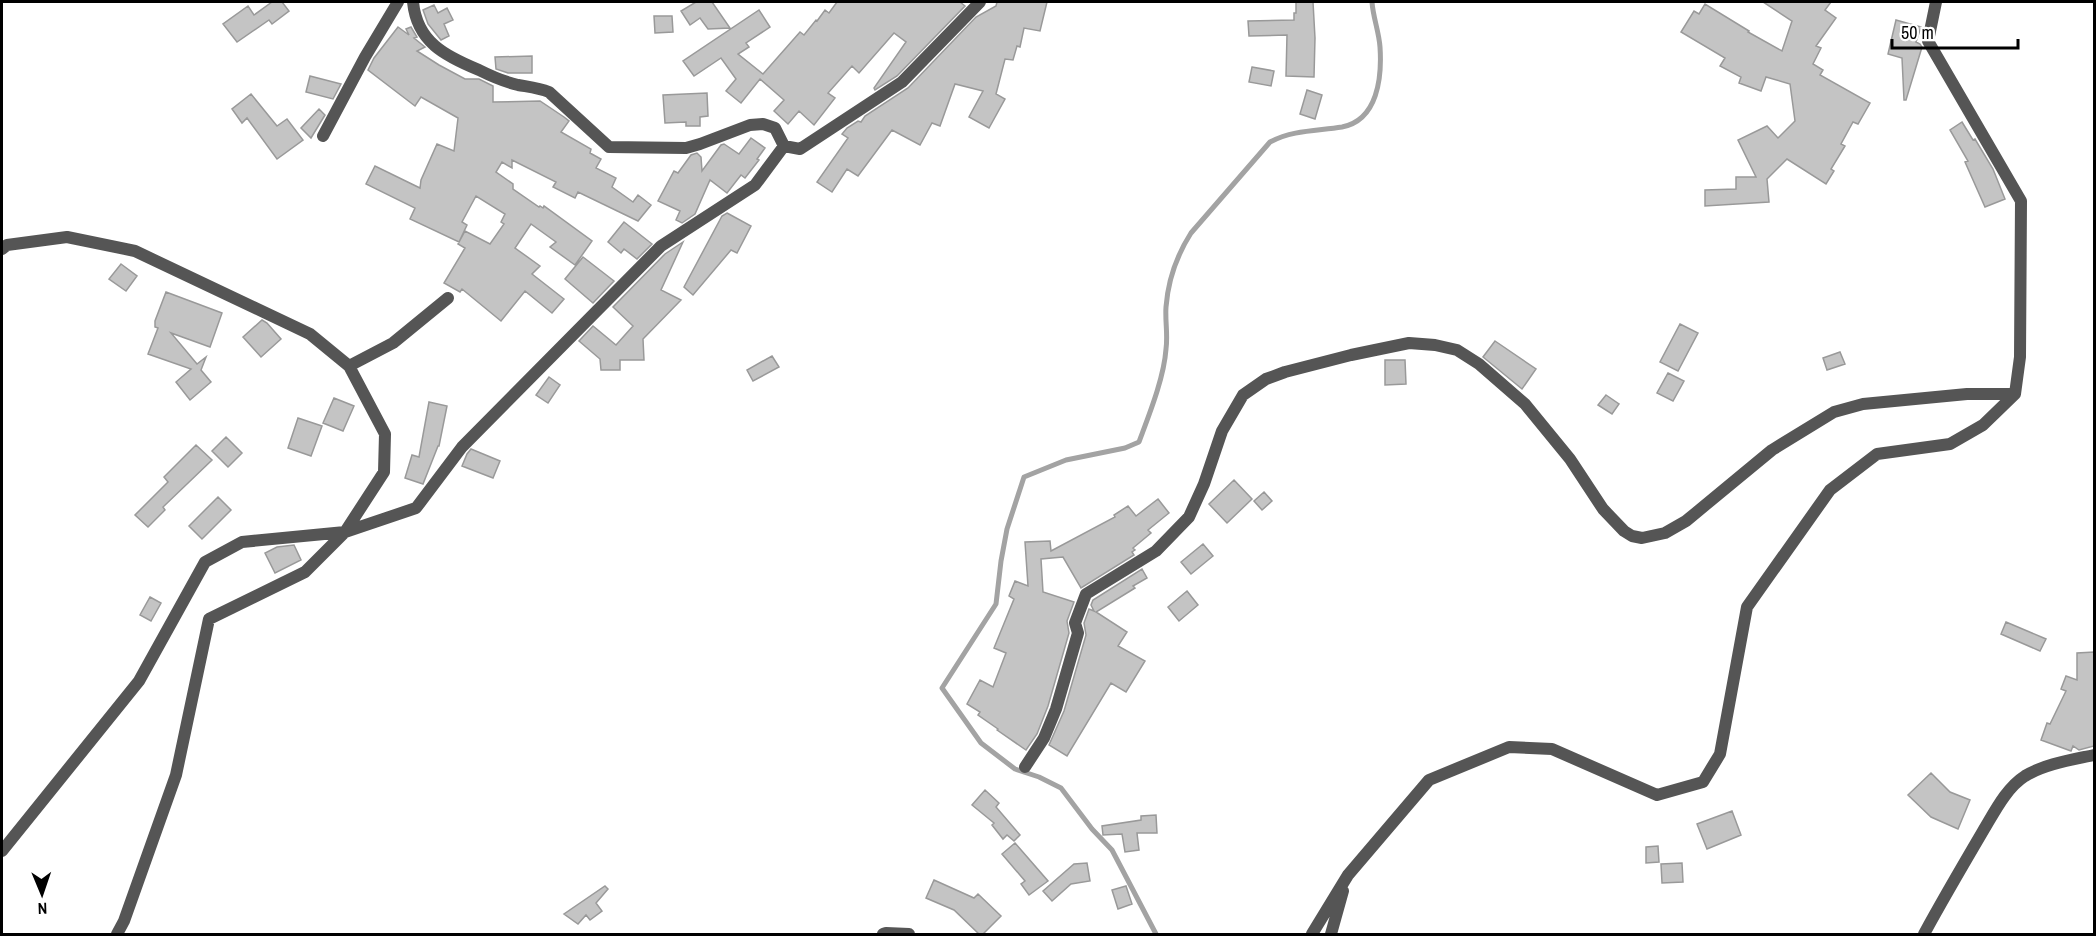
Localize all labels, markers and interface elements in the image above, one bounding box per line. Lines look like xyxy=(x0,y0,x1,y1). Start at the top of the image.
scale bar xyxy=(1892,12,2018,50)
text: 50 m xyxy=(1901,20,1934,45)
north arrow xyxy=(12,864,72,924)
text: N xyxy=(37,898,48,920)

